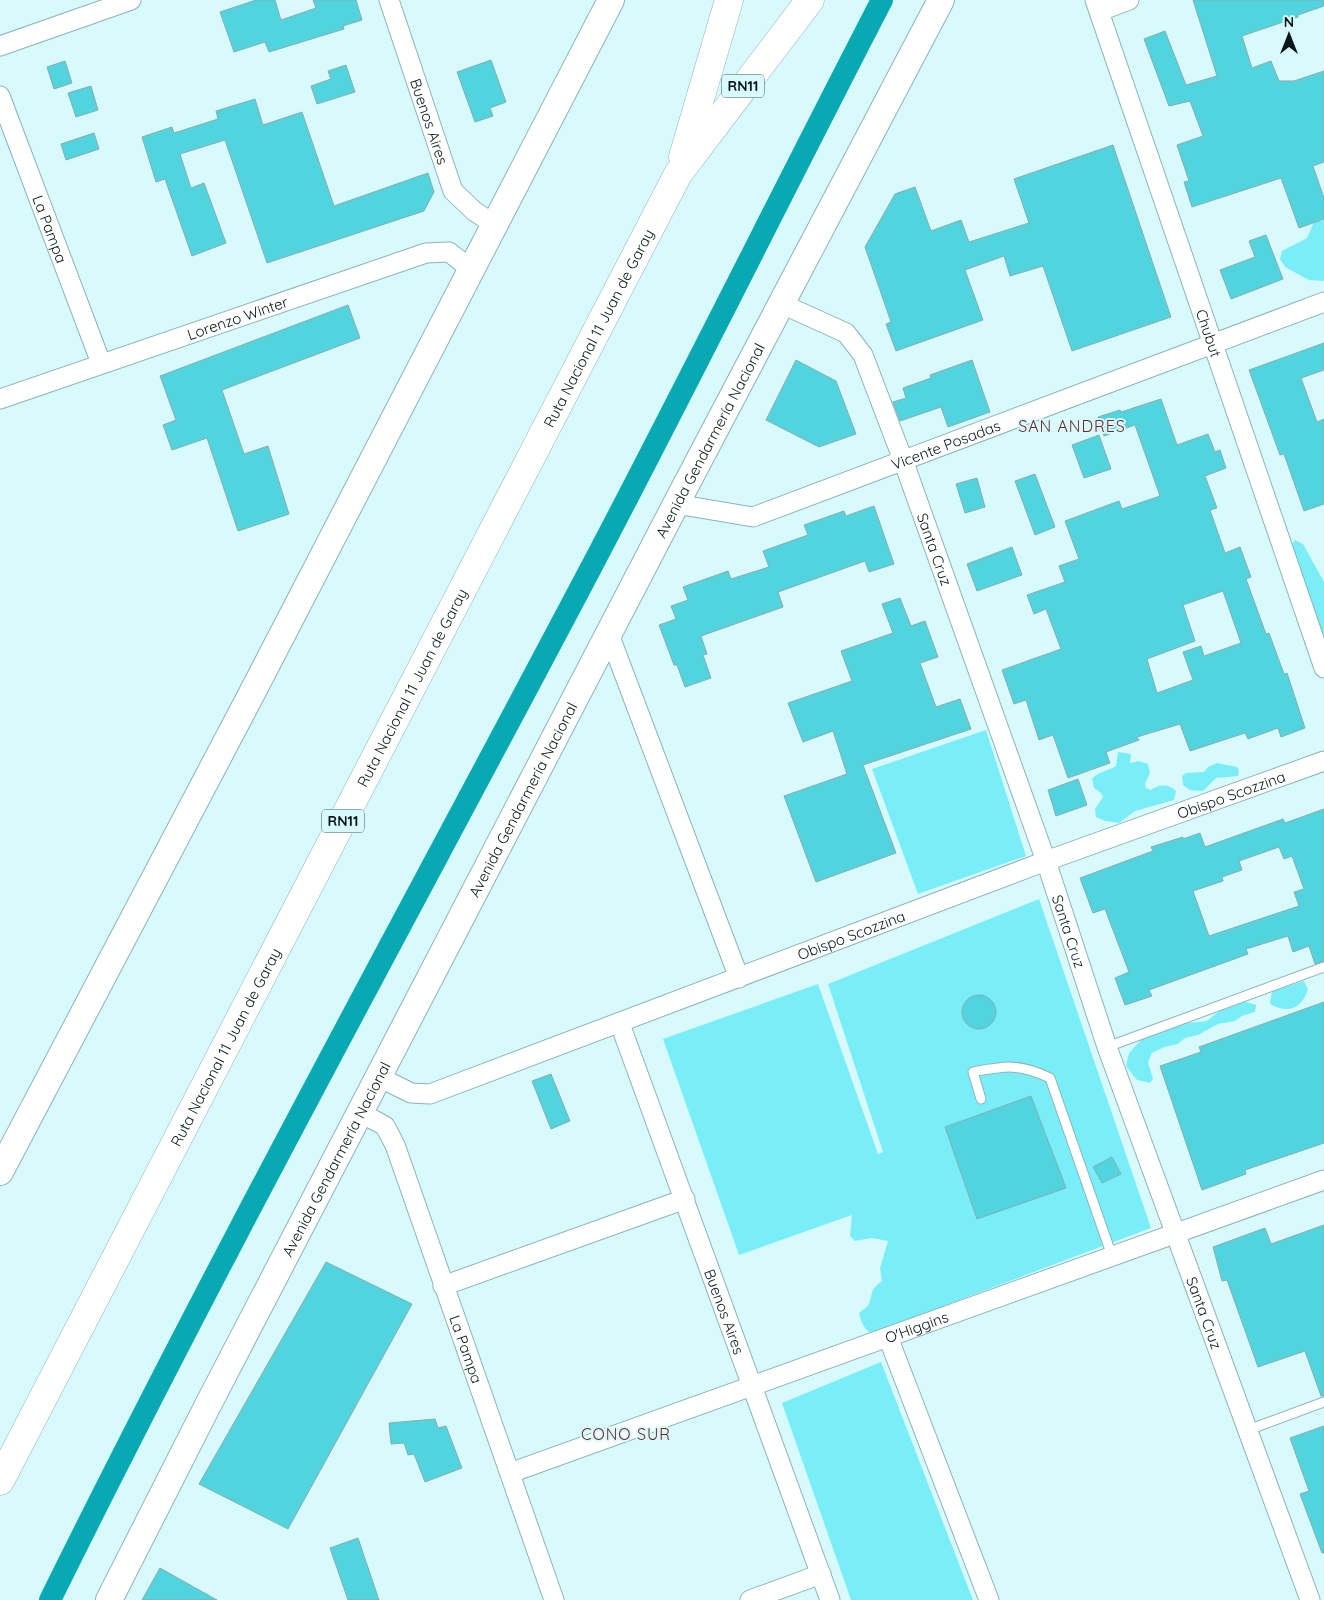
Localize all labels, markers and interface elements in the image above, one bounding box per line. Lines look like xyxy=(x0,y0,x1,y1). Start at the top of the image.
north arrow xyxy=(1264,10,1314,60)
text: N xyxy=(1284,13,1294,31)
road number: RN11 xyxy=(722,74,764,98)
street label: Buenos Aires xyxy=(406,76,453,167)
street label: La Pampa xyxy=(29,192,72,265)
street label: Ruta Nacional 11 Juan de Garay xyxy=(539,225,657,430)
street label: Lorenzo Winter xyxy=(184,291,291,344)
street label: Chubut xyxy=(1192,306,1226,360)
street label: Avenida Gendarmería Nacional xyxy=(651,340,768,541)
street label: Vicente Posadas xyxy=(888,415,1003,474)
district label: SAN ANDRES xyxy=(1018,416,1126,436)
street label: Santa Cruz xyxy=(913,510,956,588)
street label: Ruta Nacional 11 Juan de Garay xyxy=(352,585,471,790)
street label: Avenida Gendarmería Nacional xyxy=(464,699,581,900)
street label: Obispo Scozzina xyxy=(1174,766,1288,823)
road number: RN11 xyxy=(322,809,364,832)
street label: Santa Cruz xyxy=(1048,892,1090,970)
street label: Obispo Scozzina xyxy=(795,906,908,964)
street label: Ruta Nacional 11 Juan de Garay xyxy=(166,944,285,1149)
street label: Avenida Gendarmería Nacional xyxy=(277,1058,394,1260)
street label: Buenos Aires xyxy=(701,1266,749,1357)
street label: Santa Cruz xyxy=(1183,1274,1227,1352)
street label: O'Higgins xyxy=(882,1307,951,1347)
street label: La Pampa xyxy=(446,1312,487,1386)
district label: CONO SUR xyxy=(581,1424,671,1444)

